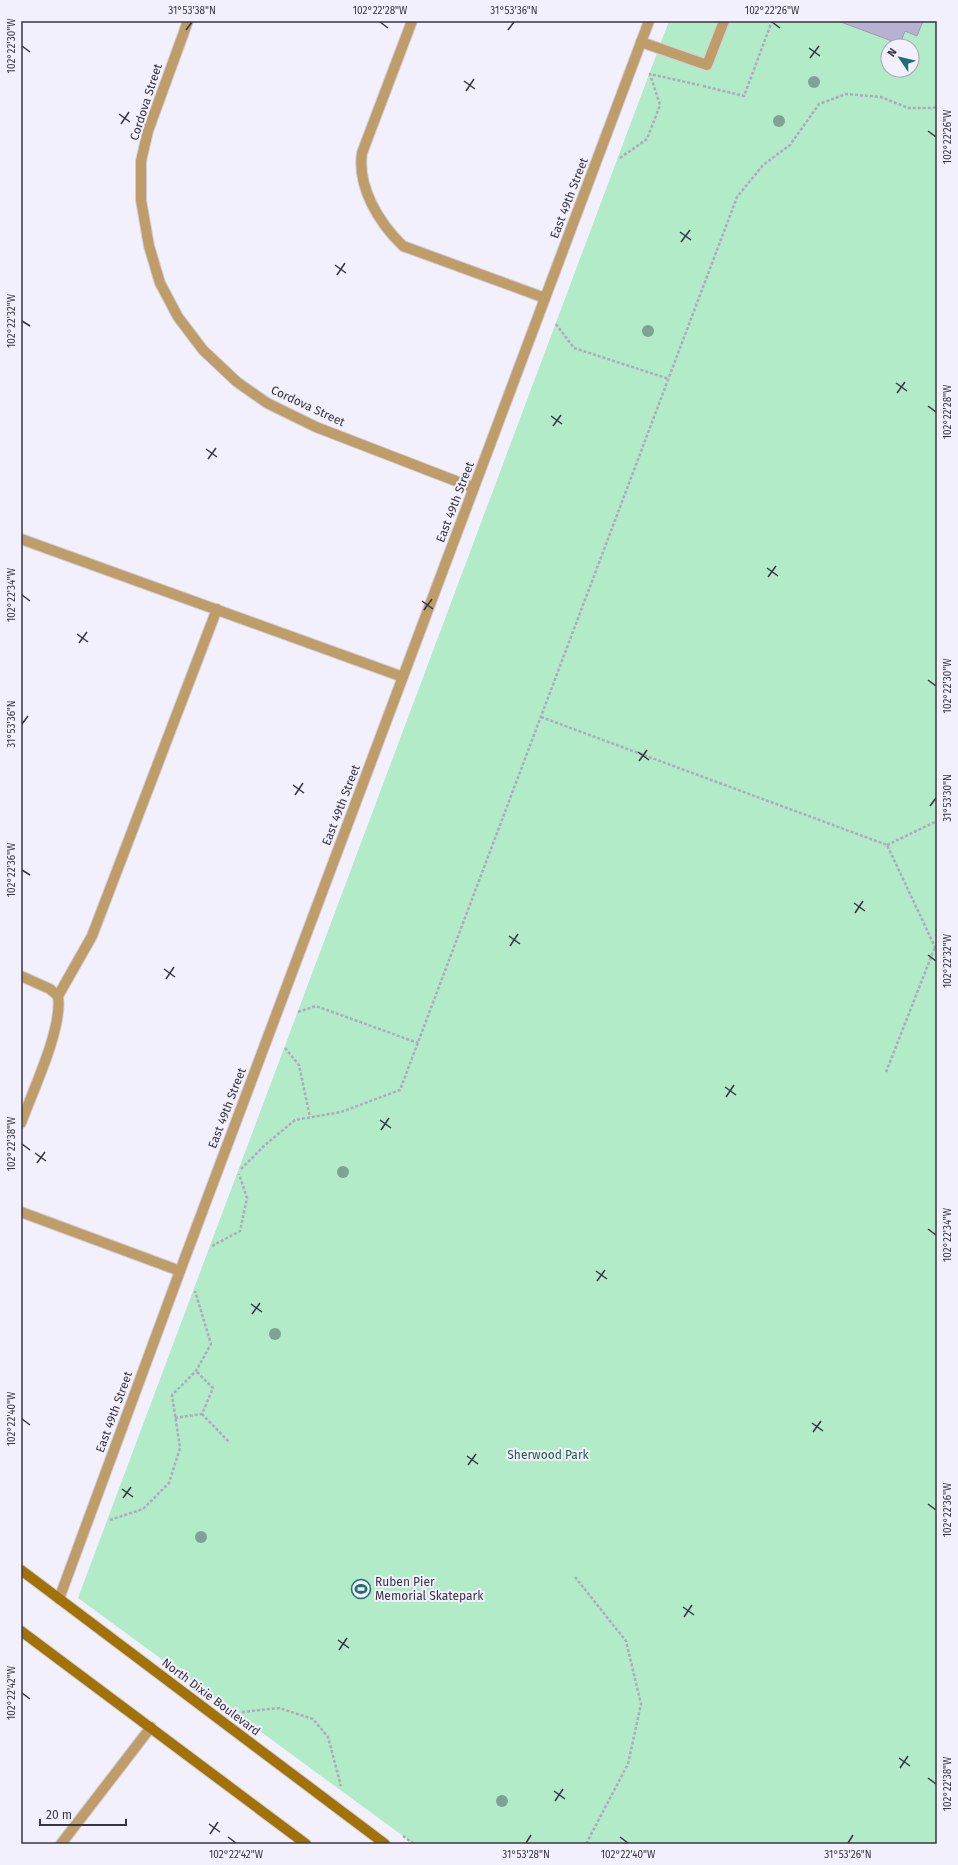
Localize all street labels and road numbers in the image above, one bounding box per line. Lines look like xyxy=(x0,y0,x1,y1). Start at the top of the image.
street label: Cordova Street xyxy=(127,61,165,142)
street label: East 49th Street xyxy=(547,155,591,240)
street label: Cordova Street xyxy=(269,383,348,430)
street label: East 49th Street xyxy=(433,459,477,544)
street label: East 49th Street xyxy=(319,762,363,847)
street label: East 49th Street xyxy=(205,1065,249,1150)
street label: East 49th Street xyxy=(93,1369,135,1454)
street label: North Dixie Boulevard xyxy=(159,1655,263,1739)

